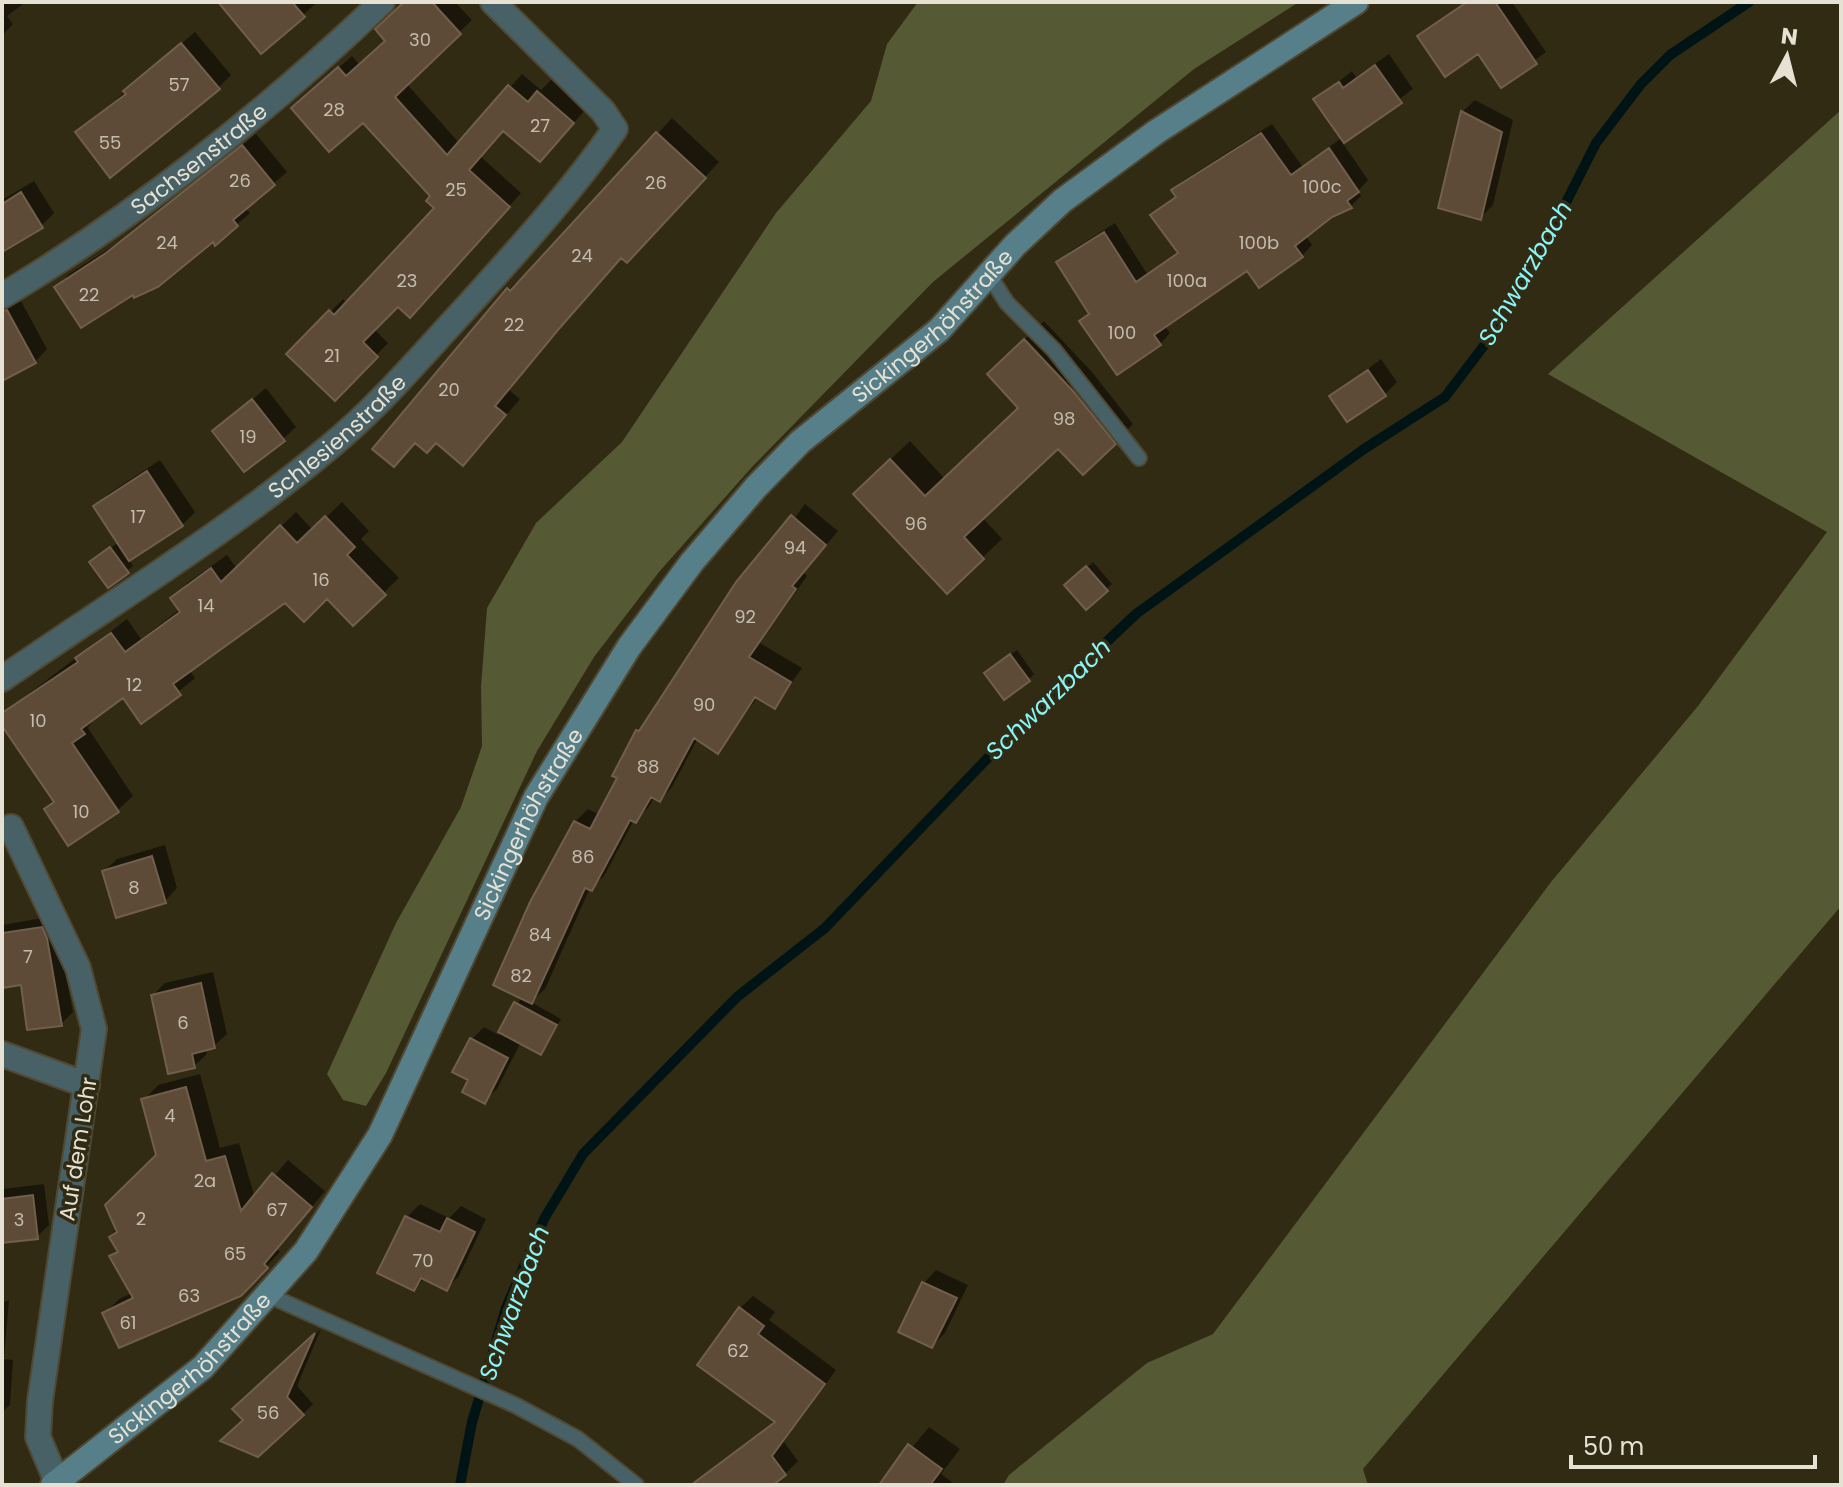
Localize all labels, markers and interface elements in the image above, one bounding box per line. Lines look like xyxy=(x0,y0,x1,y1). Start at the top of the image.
north arrow xyxy=(1747,16,1827,96)
text: N xyxy=(1779,20,1799,53)
house number: 30 xyxy=(409,27,431,52)
house number: 57 xyxy=(168,72,190,97)
street label: Sachsenstraße xyxy=(124,96,274,222)
house number: 28 xyxy=(323,97,345,122)
house number: 27 xyxy=(530,113,550,138)
house number: 55 xyxy=(99,130,121,155)
house number: 26 xyxy=(229,168,251,193)
house number: 26 xyxy=(645,170,667,195)
house number: 100c xyxy=(1302,174,1342,199)
house number: 25 xyxy=(445,177,467,202)
water label: Schwarzbach xyxy=(1470,195,1580,351)
house number: 24 xyxy=(156,230,178,255)
house number: 100b xyxy=(1239,230,1279,255)
street label: Sickingerhöhstraße xyxy=(845,242,1020,410)
house number: 24 xyxy=(571,243,593,268)
house number: 23 xyxy=(397,268,417,293)
house number: 100a xyxy=(1167,268,1207,293)
house number: 22 xyxy=(79,282,99,307)
house number: 22 xyxy=(504,312,524,337)
house number: 100 xyxy=(1108,320,1136,345)
house number: 21 xyxy=(324,343,340,368)
street label: Schlesienstraße xyxy=(261,367,413,506)
house number: 20 xyxy=(438,377,460,402)
house number: 98 xyxy=(1053,406,1075,431)
house number: 19 xyxy=(239,424,257,449)
house number: 17 xyxy=(130,504,146,529)
house number: 96 xyxy=(905,511,927,536)
house number: 94 xyxy=(784,535,806,560)
house number: 16 xyxy=(312,567,330,592)
house number: 14 xyxy=(197,593,215,618)
house number: 92 xyxy=(734,604,756,629)
water label: Schwarzbach xyxy=(978,631,1118,767)
house number: 12 xyxy=(126,672,142,697)
house number: 90 xyxy=(693,692,715,717)
house number: 10 xyxy=(29,708,47,733)
street label: Sickingerhöhstraße xyxy=(466,722,591,925)
house number: 88 xyxy=(637,754,659,779)
house number: 10 xyxy=(72,799,90,824)
house number: 86 xyxy=(572,844,594,869)
house number: 8 xyxy=(128,875,140,900)
house number: 84 xyxy=(529,922,551,947)
house number: 7 xyxy=(23,944,33,969)
house number: 82 xyxy=(510,963,532,988)
house number: 6 xyxy=(177,1010,189,1035)
street label: Auf dem Lohr xyxy=(51,1075,105,1223)
house number: 4 xyxy=(164,1103,176,1128)
house number: 2a xyxy=(194,1168,216,1193)
house number: 67 xyxy=(266,1197,288,1222)
house number: 2 xyxy=(136,1206,146,1231)
house number: 3 xyxy=(14,1207,24,1232)
water label: Schwarzbach xyxy=(471,1221,557,1385)
house number: 65 xyxy=(224,1241,246,1266)
house number: 70 xyxy=(412,1248,434,1273)
house number: 63 xyxy=(178,1283,200,1308)
street label: Sickingerhöhstraße xyxy=(101,1285,278,1452)
house number: 61 xyxy=(119,1310,137,1335)
house number: 62 xyxy=(727,1338,749,1363)
house number: 56 xyxy=(257,1400,279,1425)
scale bar xyxy=(1571,1419,1815,1469)
text: 50 m xyxy=(1583,1430,1644,1463)

